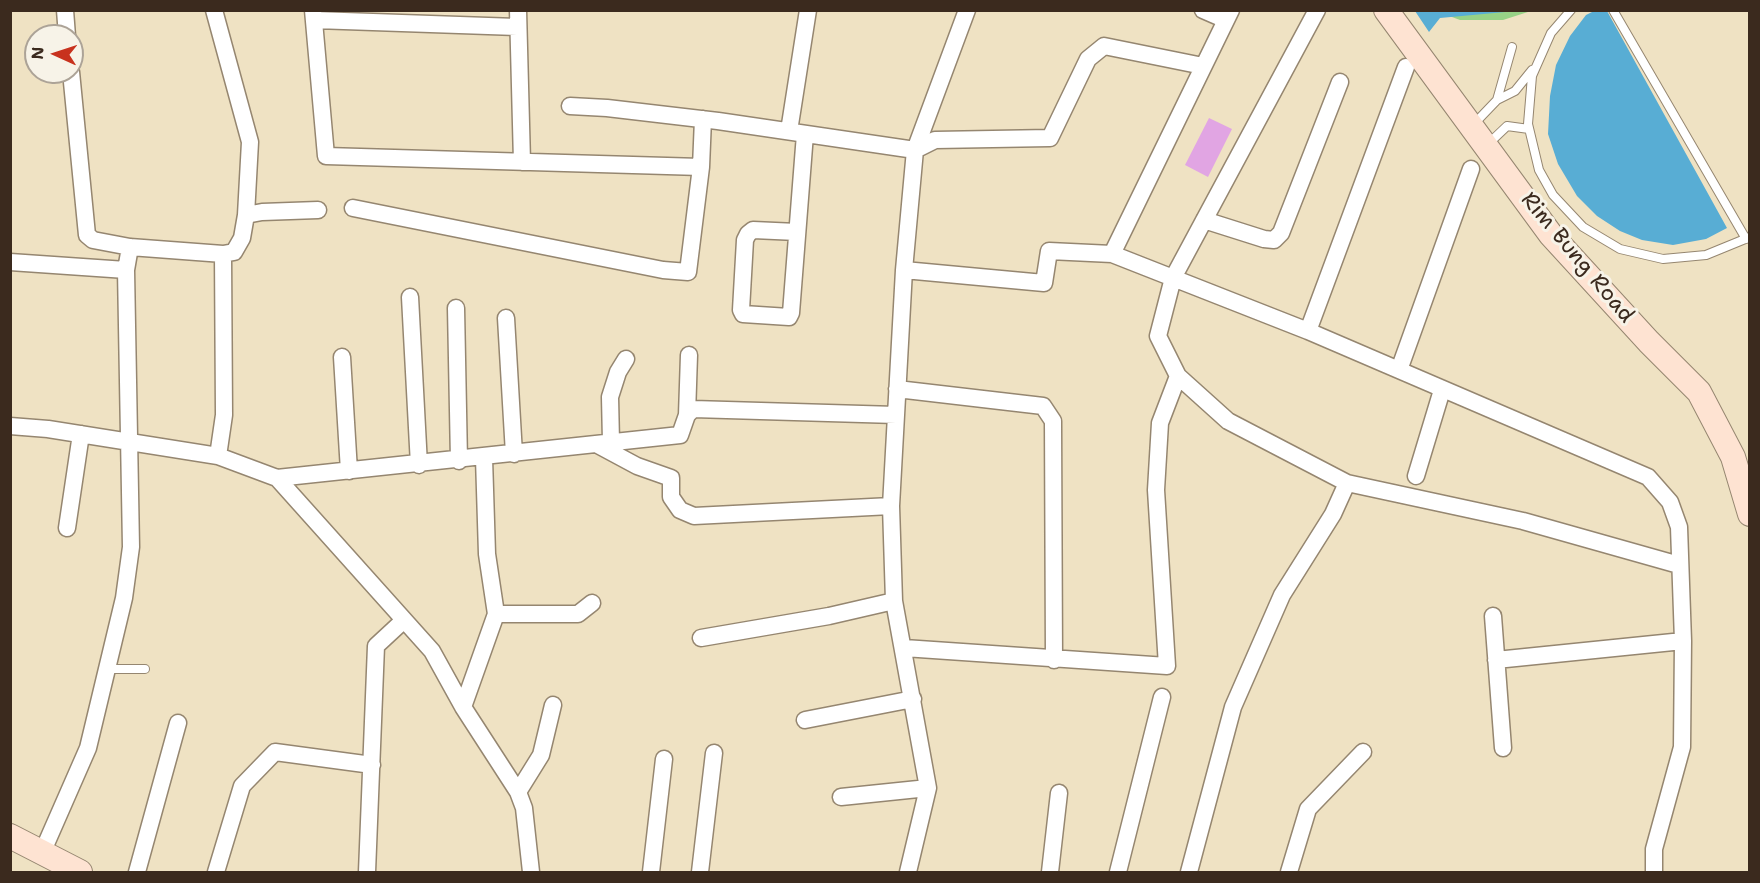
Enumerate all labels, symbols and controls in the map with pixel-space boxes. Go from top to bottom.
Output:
north arrow [24,24,84,84]
text: N [27,46,48,60]
street label: Rim Bung Road [1515,187,1639,329]

